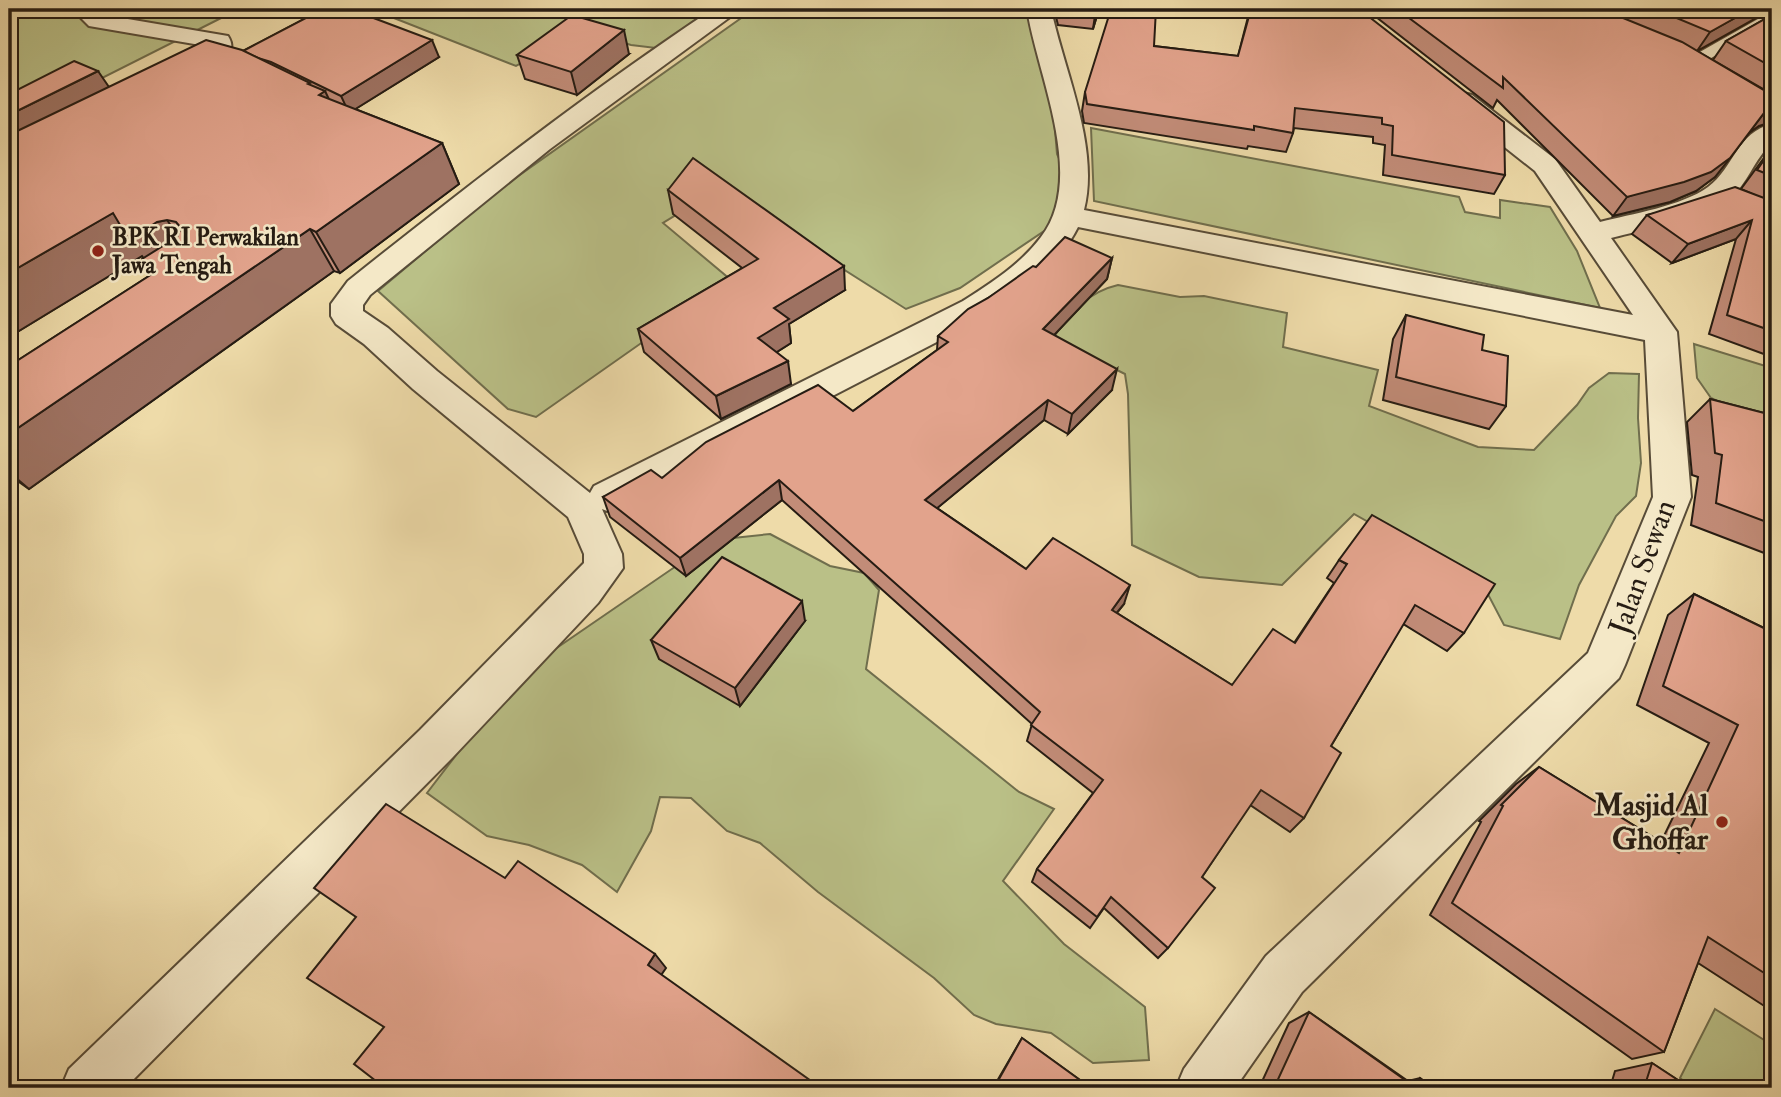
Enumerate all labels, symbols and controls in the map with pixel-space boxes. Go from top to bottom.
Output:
place label: BPK RI Perwakilan Jawa Tengah [111,222,299,281]
marker: BPK RI Perwakilan Jawa Tengah [90,243,106,259]
street label: Jalan Sewan [1601,495,1684,641]
place label: Masjid Al Ghoffar [1593,787,1709,858]
marker: Masjid Al Ghoffar [1714,814,1730,830]

